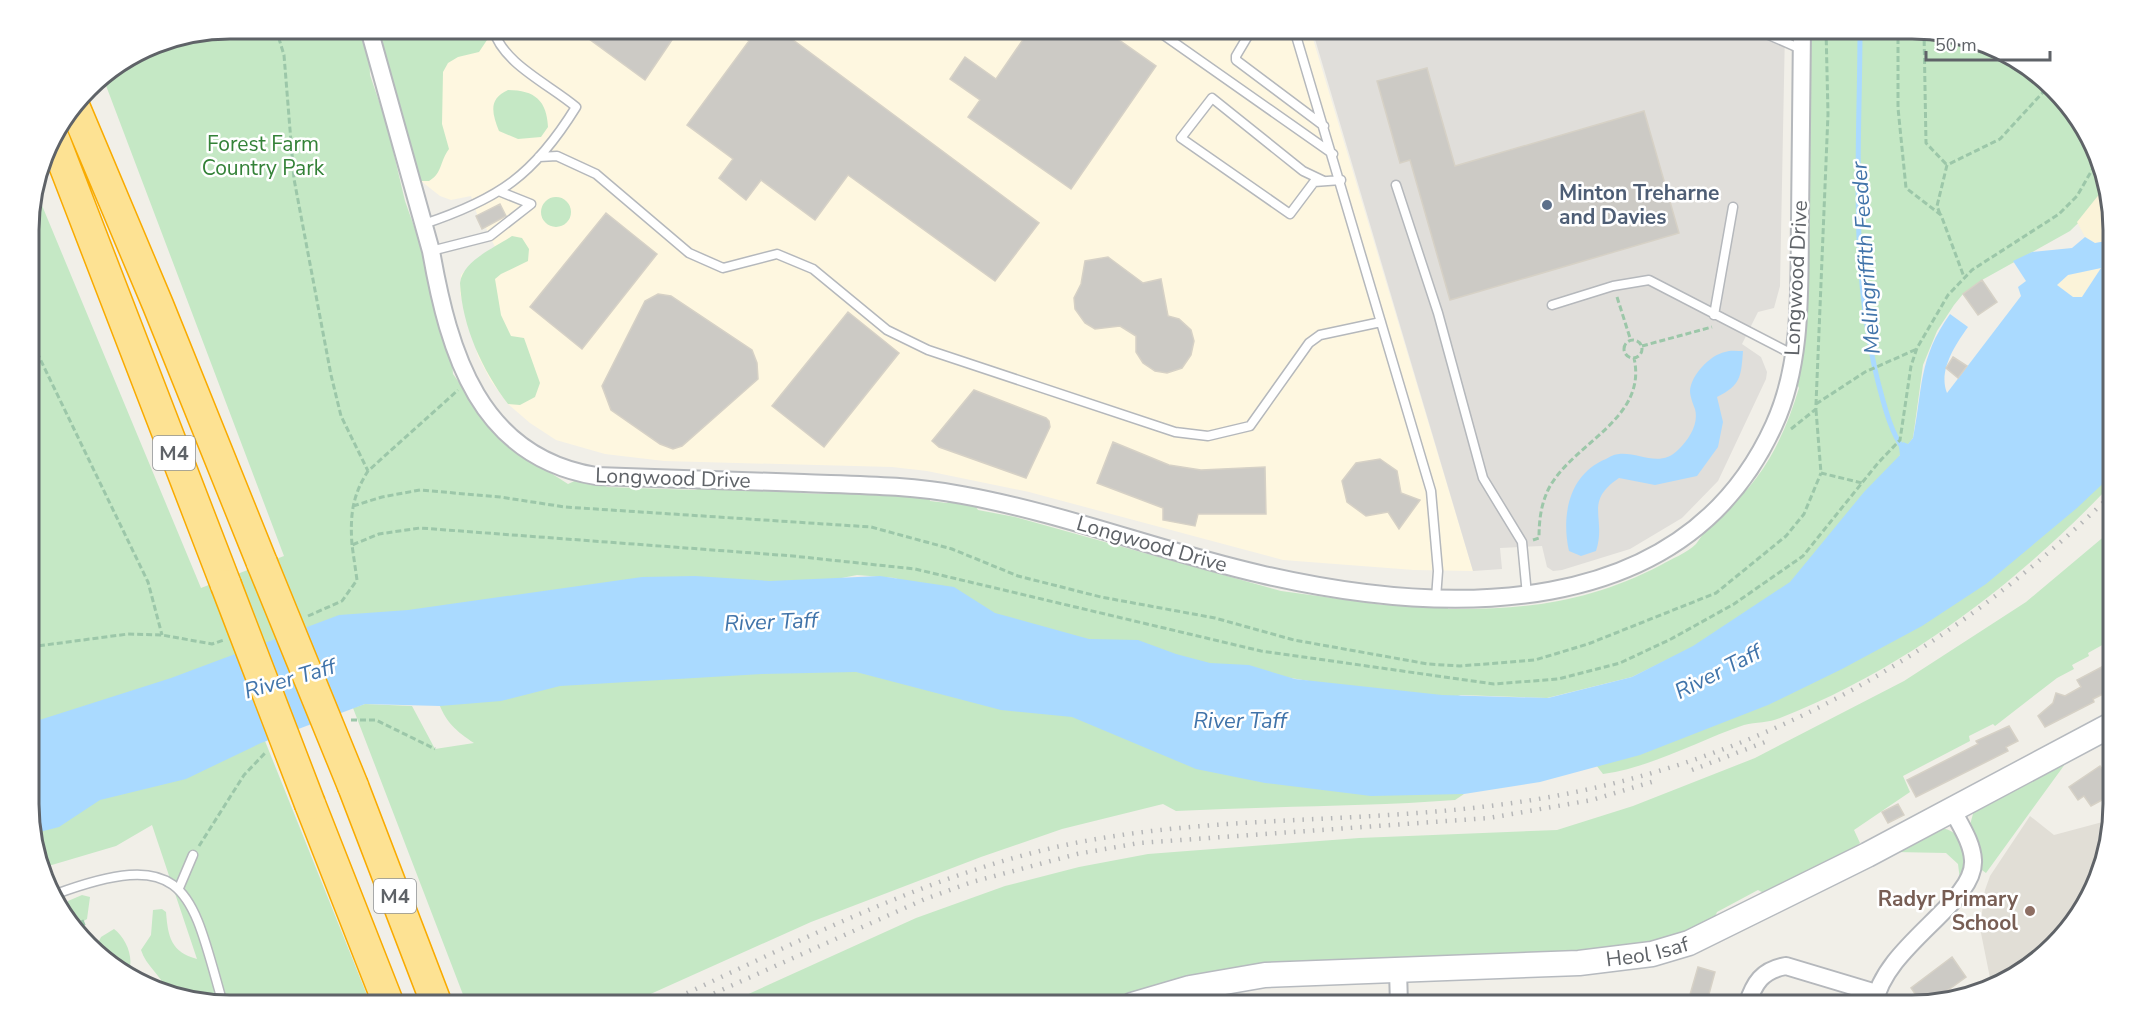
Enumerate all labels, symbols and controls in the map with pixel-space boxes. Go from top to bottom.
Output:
scale bar [1926,24,2050,62]
text: 50 m [1935,33,1977,57]
park label: Forest Farm Country Park [202,130,325,182]
water label: Melingriffith Feeder [1844,160,1888,355]
place label: Minton Treharne and Davies [1559,179,1719,231]
marker: Minton Treharne and Davies [1540,198,1554,212]
street label: Longwood Drive [1778,200,1814,356]
road number: M4 [153,436,195,470]
street label: Longwood Drive [595,461,751,495]
street label: Longwood Drive [1073,509,1231,579]
water label: River Taff [724,605,821,639]
water label: River Taff [1669,636,1769,707]
water label: River Taff [241,651,342,706]
water label: River Taff [1193,706,1290,736]
road number: M4 [374,879,416,913]
place label: Radyr Primary School [1878,885,2019,937]
marker: Radyr Primary School [2023,904,2037,918]
street label: Heol Isaf [1604,930,1693,974]

